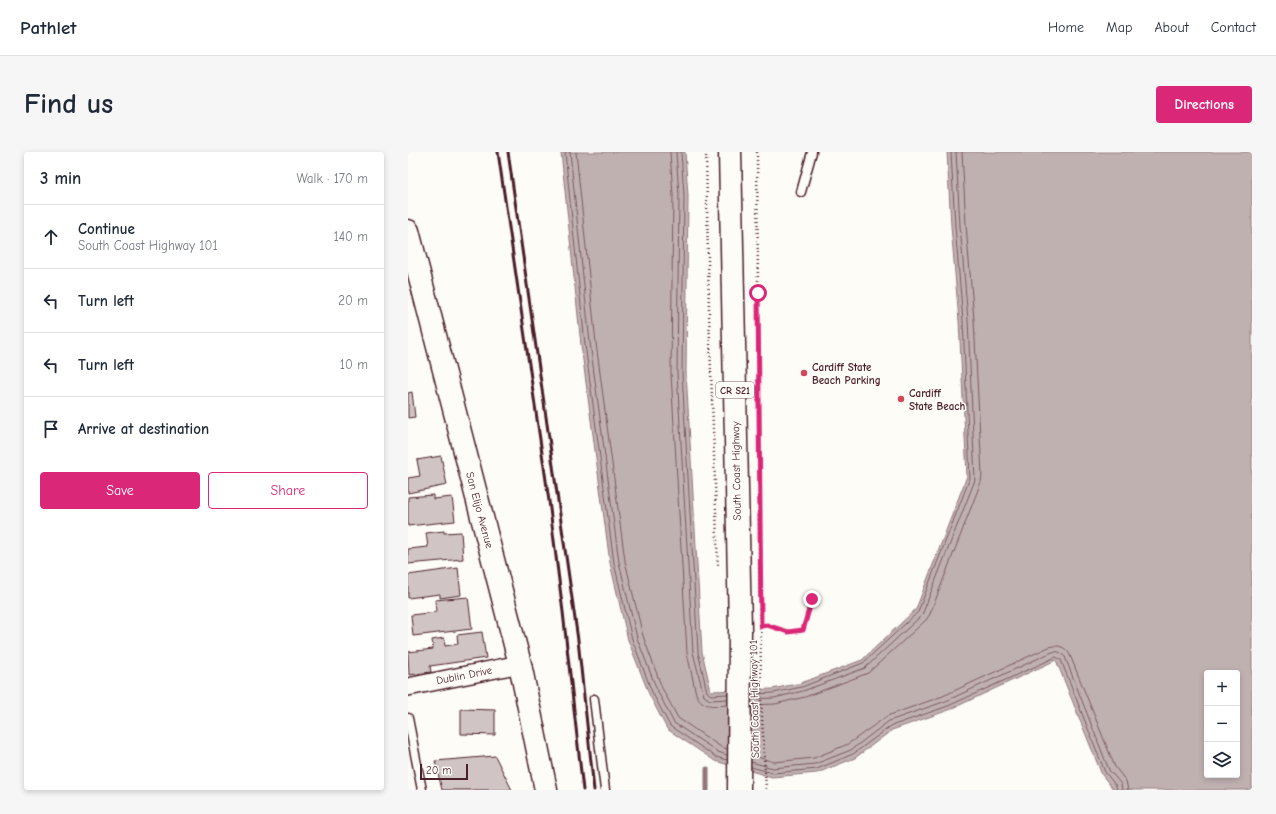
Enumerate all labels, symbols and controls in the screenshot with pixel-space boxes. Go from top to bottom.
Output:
text: Pathlet [20,17,76,39]
text: Home [1048,19,1084,36]
text: Map [1106,19,1132,36]
text: About [1154,19,1189,36]
text: Contact [1211,19,1256,36]
button: Directions [1156,86,1252,123]
text: Find us [24,88,113,120]
text: 3 min [40,169,81,188]
text: Walk · 170 m [296,171,368,186]
text: Continue [78,220,135,238]
icon: ahead [40,226,62,248]
text: 140 m [334,229,368,244]
text: South Coast Highway 101 [78,238,218,253]
route start [749,284,767,302]
icon: left [40,290,62,312]
text: Turn left [78,292,134,310]
text: 20 m [338,293,368,308]
icon: left [40,354,62,376]
text: Turn left [78,356,134,374]
text: 10 m [340,357,368,372]
place label: Cardiff State Beach Parking [812,361,881,387]
marker: Cardiff State Beach Parking [799,368,809,378]
road number: CR S21 [716,382,754,398]
place label: Cardiff State Beach [909,387,965,413]
marker: Cardiff State Beach [896,394,906,404]
icon: arrive [40,418,62,440]
text: Arrive at destination [78,420,209,438]
street label: South Coast Highway [729,421,744,521]
street label: San Elijo Avenue [463,470,496,550]
button: Save [40,472,200,509]
button: Share [208,472,368,509]
route end [803,590,821,608]
street label: South Coast Highway 101 [747,640,762,758]
street label: Dublin Drive [435,664,494,687]
map controls [1204,670,1240,778]
button: + [1204,670,1240,706]
button: − [1204,706,1240,742]
button: layers [1204,742,1240,778]
scale bar [420,762,468,781]
text: 20 m [426,764,451,777]

